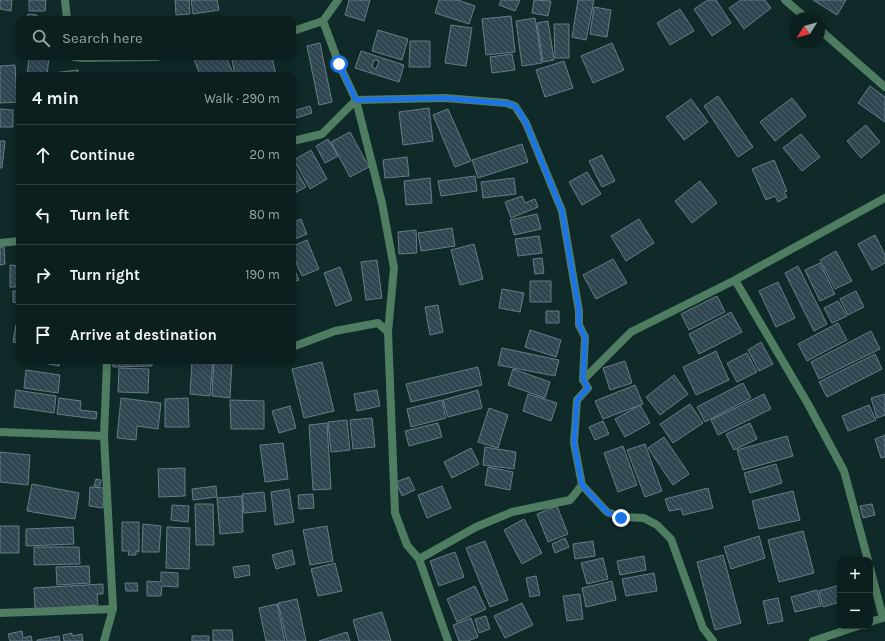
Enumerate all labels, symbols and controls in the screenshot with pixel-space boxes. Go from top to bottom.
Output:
north arrow [789,12,825,48]
search box [16,16,296,60]
icon: search [30,27,52,49]
text: Search here [62,29,143,47]
route start [330,55,348,73]
text: 4 min [32,88,79,108]
text: Walk · 290 m [204,91,280,106]
icon: ahead [32,144,54,166]
text: Continue [70,146,135,164]
text: 20 m [250,147,280,162]
icon: left [32,204,54,226]
text: Turn left [70,206,129,224]
text: 80 m [249,207,280,222]
icon: right [32,264,54,286]
text: Turn right [70,266,140,284]
text: 190 m [245,267,280,282]
icon: arrive [32,324,54,346]
text: Arrive at destination [70,326,217,344]
route end [612,509,630,527]
map controls [837,557,873,629]
button: + [837,557,873,593]
button: − [837,593,873,629]

